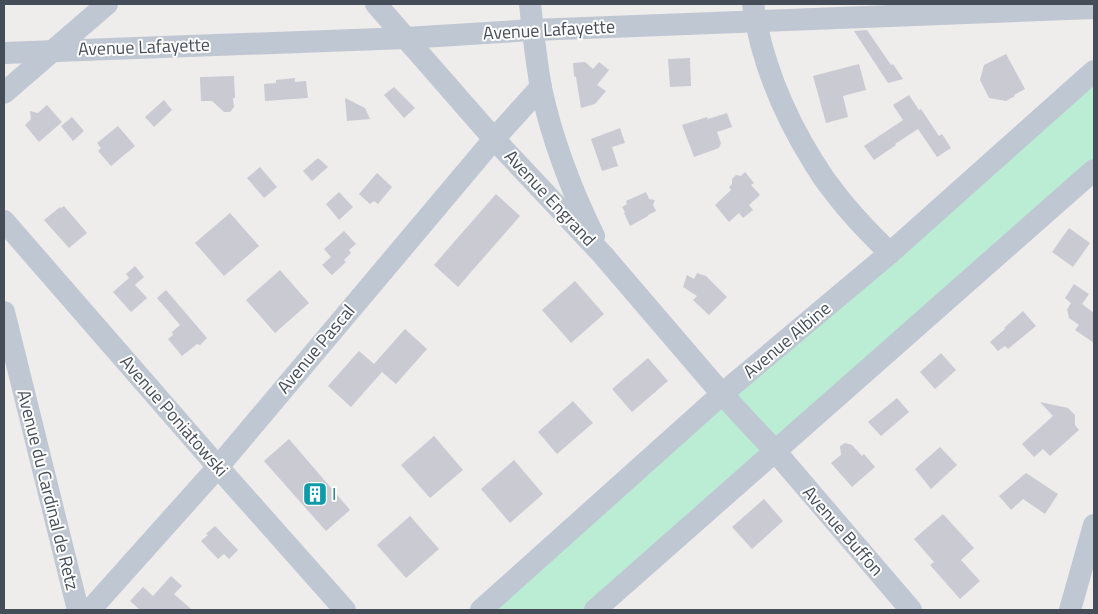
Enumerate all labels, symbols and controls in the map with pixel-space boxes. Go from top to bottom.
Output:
street label: Avenue Lafayette [482,13,616,46]
street label: Avenue Lafayette [78,31,210,62]
street label: Avenue Engrand [498,143,602,252]
street label: Avenue Albine [737,295,836,384]
street label: Avenue Pascal [270,298,361,399]
street label: Avenue Poniatowski [114,349,235,482]
street label: Avenue du Cardinal de Retz [11,387,86,593]
place label: I [332,480,336,507]
street label: Avenue Buffon [797,480,890,582]
building icon: I [302,481,328,507]

